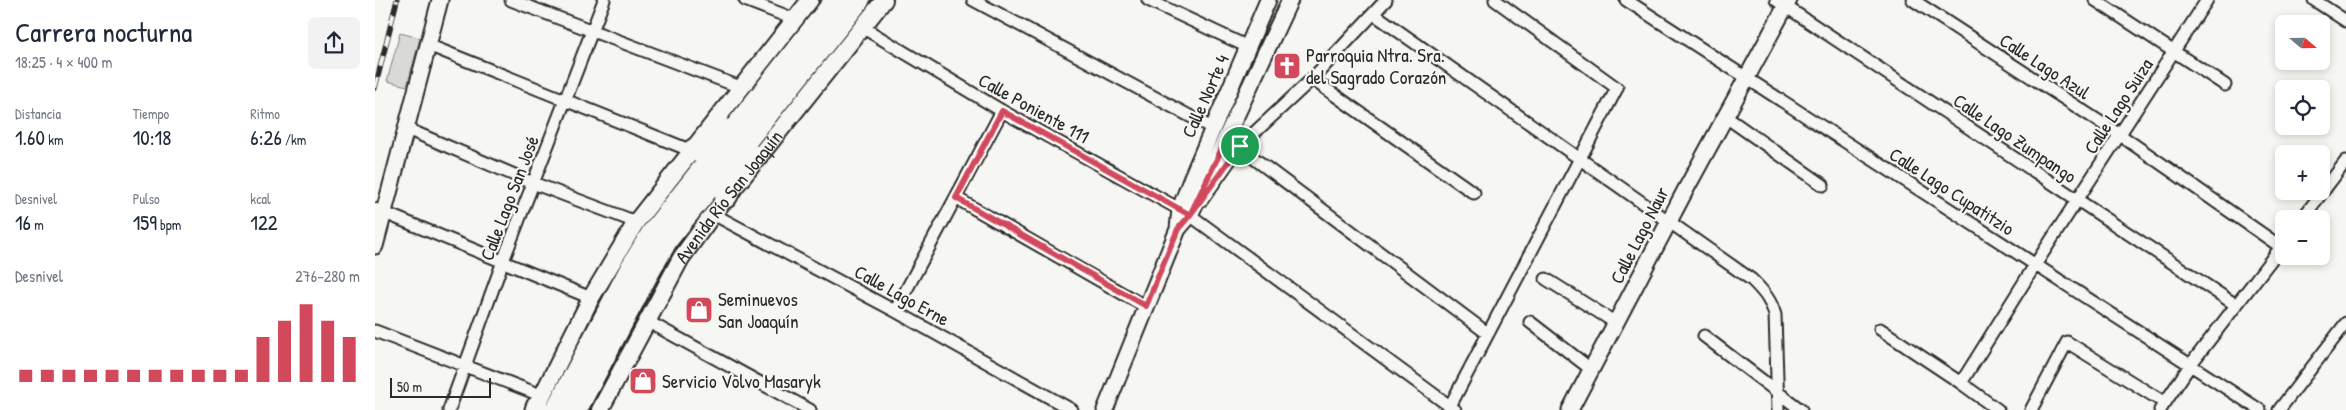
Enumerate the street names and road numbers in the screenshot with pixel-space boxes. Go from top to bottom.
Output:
street label: Calle Lago Azul [1995,27,2096,105]
street label: Calle Norte 4 [1175,50,1235,142]
street label: Calle Lago Suiza [2077,53,2159,159]
street label: Calle Poniente 111 [974,67,1094,149]
street label: Calle Lago Zumpango [1948,87,2082,189]
street label: Avenida Río San Joaquín [669,124,788,268]
street label: Calle Lago San José [473,131,545,264]
street label: Calle Lago Cupatitzio [1885,141,2020,241]
street label: Calle Lago Naur [1603,182,1675,288]
street label: Calle Lago Erne [850,258,955,332]

